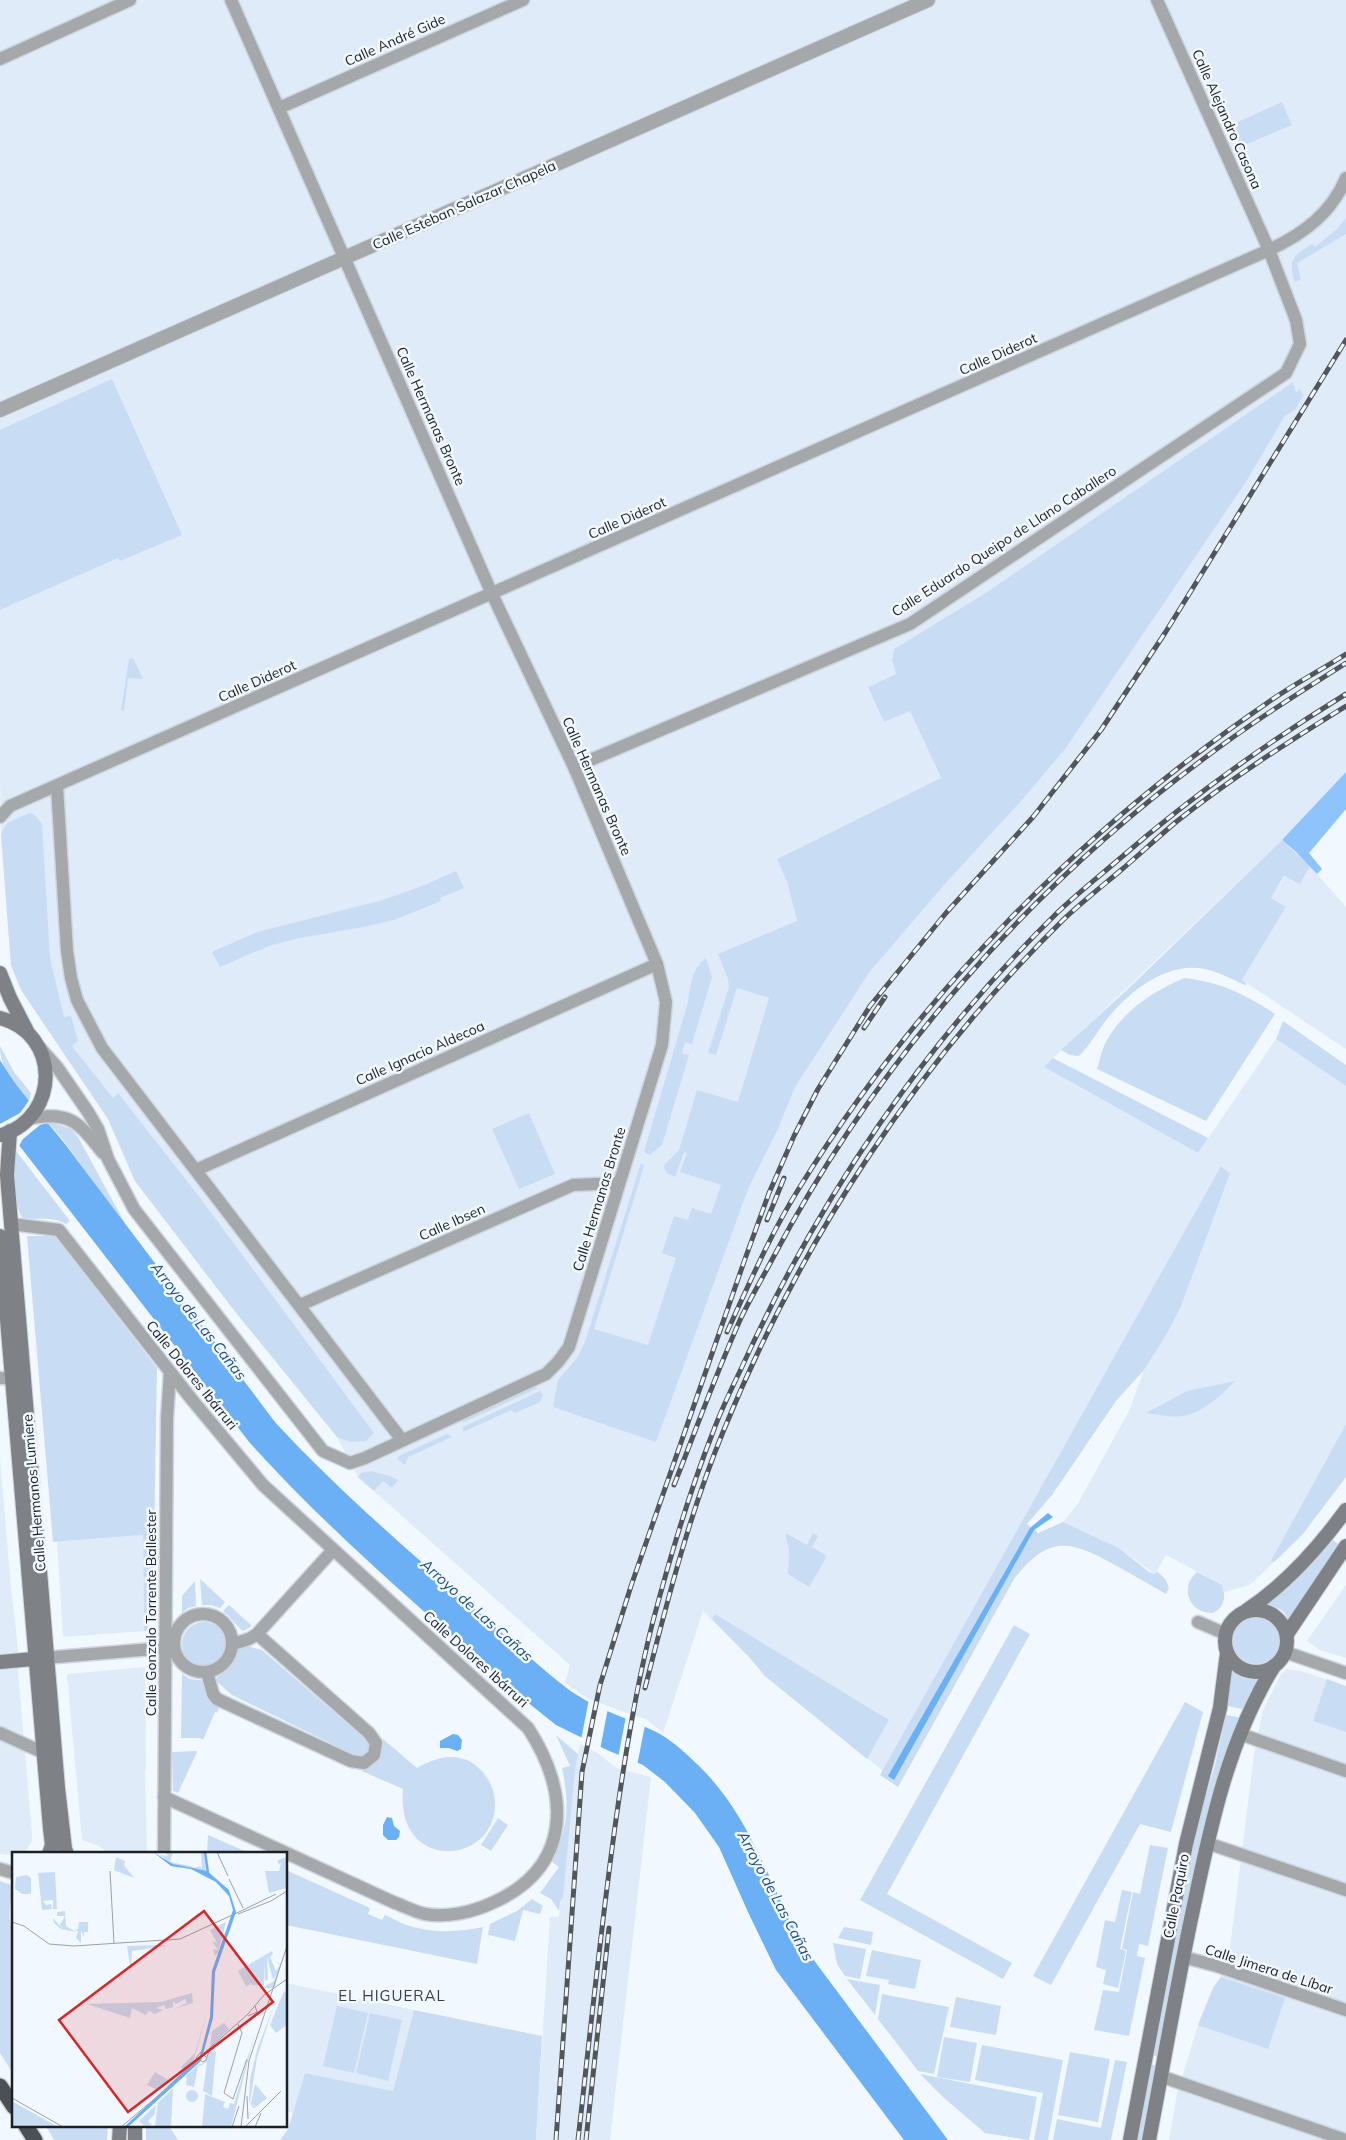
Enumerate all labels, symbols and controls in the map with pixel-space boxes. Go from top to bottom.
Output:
street label: Calle André Gide [342,10,448,70]
street label: Calle Alejandro Casona [1188,46,1266,192]
street label: Calle Esteban Salazar Chapela [369,156,559,254]
street label: Calle Diderot [956,329,1040,379]
street label: Calle Hermanas Bronte [392,344,470,488]
street label: Calle Eduardo Queipo de Llano Caballero [888,461,1120,621]
street label: Calle Diderot [585,493,669,543]
street label: Calle Diderot [215,656,299,706]
street label: Calle Hermanas Bronte [558,714,636,858]
street label: Calle Ignacio Aldecoa [353,1016,487,1090]
street label: Calle Hermanas Bronte [568,1125,630,1273]
street label: Calle Ibsen [416,1199,488,1245]
water label: Arroyo de Las Cañas [146,1257,251,1384]
street label: Calle Dolores Ibárruri [142,1317,242,1433]
street label: Calle Hermanos Lumiere [18,1414,50,1572]
street label: Calle Gonzalo Torrente Ballester [142,1509,160,1716]
water label: Arroyo de Las Cañas [416,1554,537,1665]
street label: Calle Dolores Ibárruri [420,1607,532,1711]
water label: Arroyo de Las Cañas [733,1827,818,1964]
inset map [12,1852,288,2128]
street label: Calle Paquiro [1159,1852,1193,1940]
street label: Calle Jimera de Líbar [1203,1940,1336,1998]
district label: EL HIGUERAL [338,1986,446,2005]

